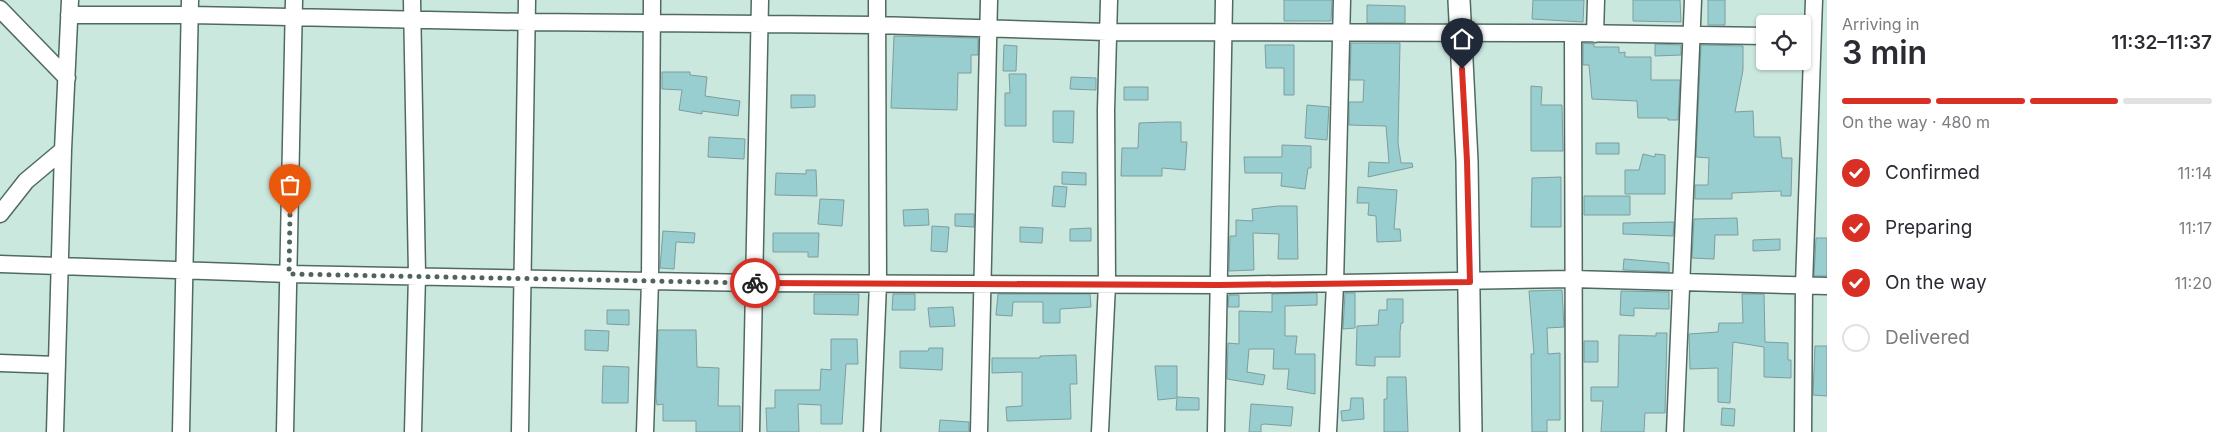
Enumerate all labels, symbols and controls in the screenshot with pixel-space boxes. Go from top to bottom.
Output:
text: Arriving in [1842,14,1919,34]
map controls [1756,15,1811,70]
button: locate [1756,15,1811,70]
pin [1441,18,1483,69]
icon: home [1448,25,1476,53]
text: 11:32–11:37 [2111,31,2212,54]
text: 3 min [1842,33,1927,72]
text: On the way · 480 m [1842,112,1990,132]
icon: check [1842,159,1870,187]
text: Confirmed [1885,161,1980,184]
text: 11:14 [2178,163,2212,183]
pin [269,164,311,215]
icon: bag [276,171,304,199]
icon: check [1842,214,1870,242]
text: Preparing [1885,216,1972,239]
text: 11:17 [2179,218,2212,238]
courier [730,258,780,308]
icon: bike [741,269,769,297]
icon: check [1842,269,1870,297]
text: On the way [1885,271,1987,294]
text: 11:20 [2175,273,2212,293]
text: Delivered [1885,326,1970,349]

